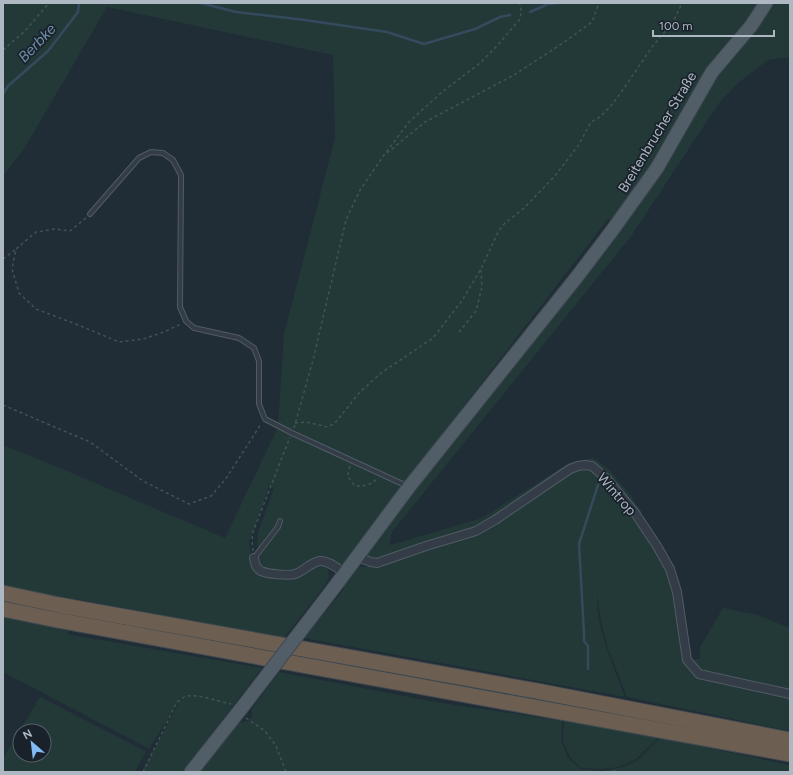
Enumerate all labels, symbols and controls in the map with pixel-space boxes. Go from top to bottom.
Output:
scale bar [653,12,774,38]
text: 100 m [659,19,693,33]
water label: Berbke [14,20,60,66]
street label: Breitenbrucher Straße [615,68,700,196]
street label: Wintrop [594,470,640,519]
north arrow [12,723,52,763]
text: N [21,727,34,742]

